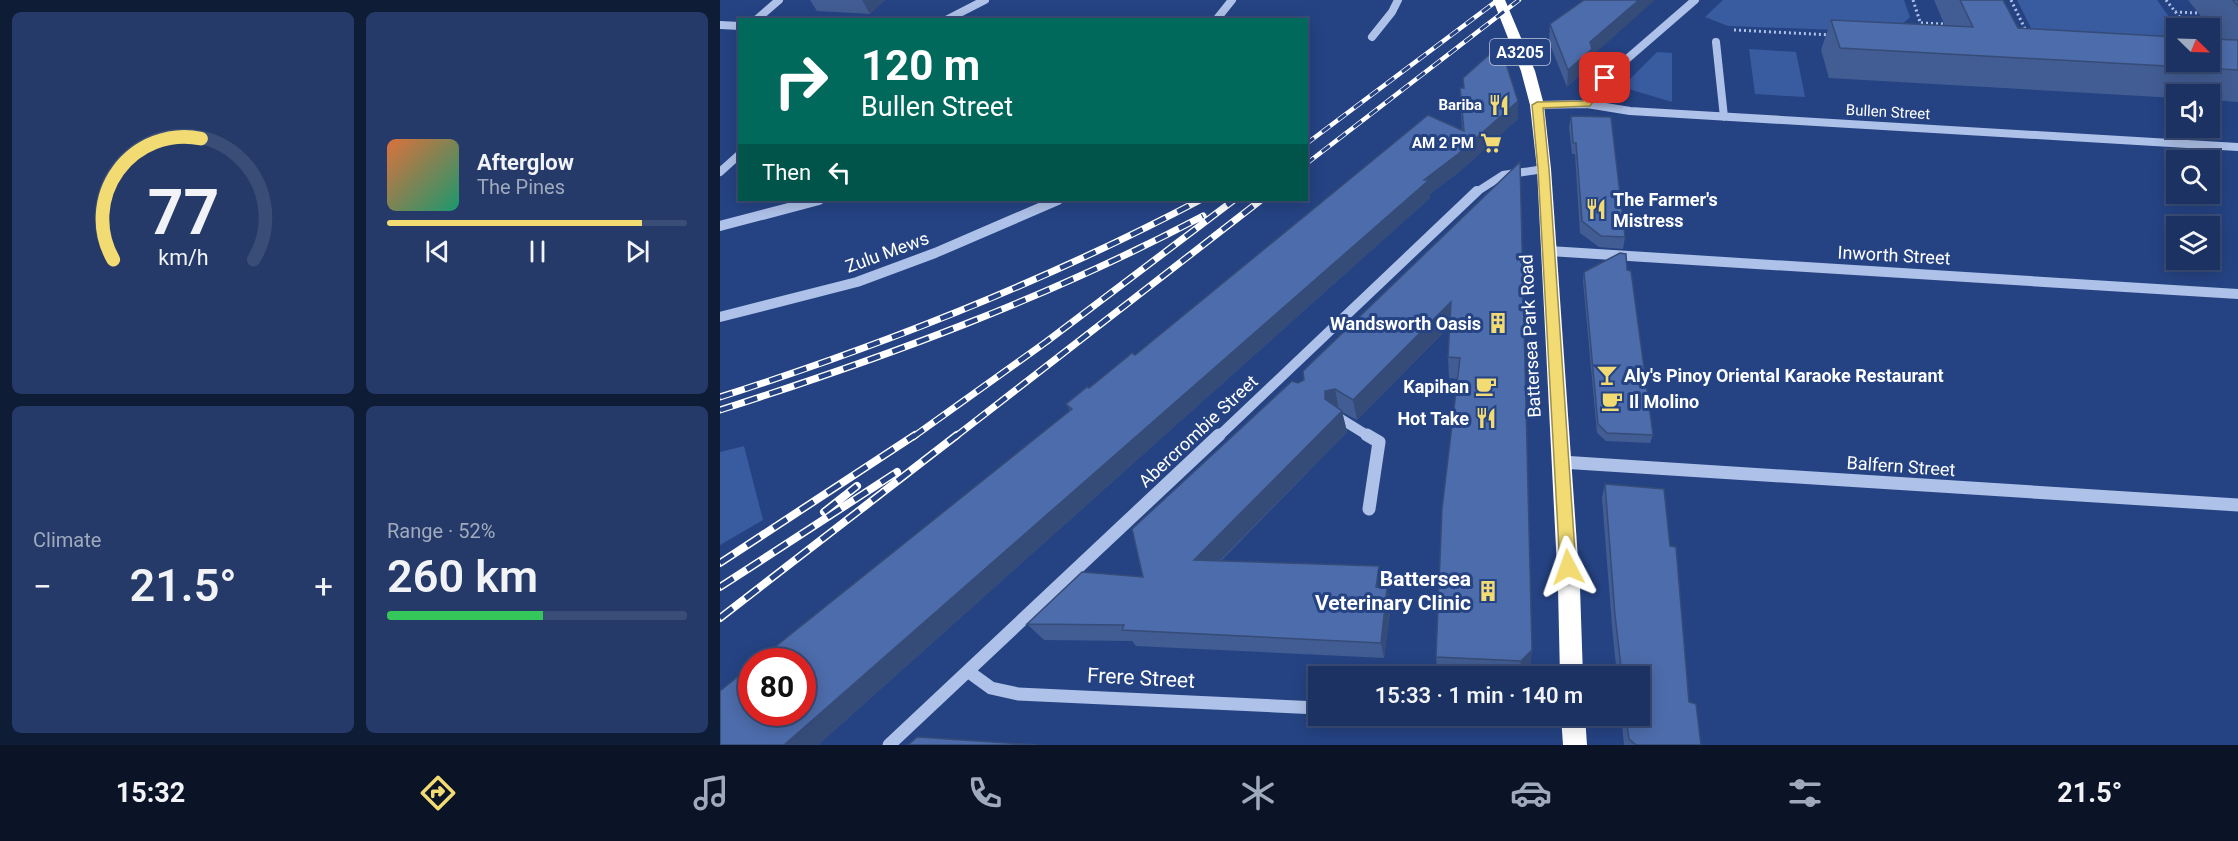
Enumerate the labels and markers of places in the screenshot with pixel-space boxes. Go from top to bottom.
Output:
pin [1579,52,1630,103]
restaurant icon: Bariba [1487,93,1511,117]
place label: Bariba [1438,96,1482,114]
supermarket icon: AM 2 PM [1479,131,1503,155]
place label: AM 2 PM [1412,134,1474,152]
place label: The Farmer's Mistress [1613,189,1718,231]
restaurant icon: The Farmer's Mistress [1584,197,1608,221]
building icon: Wandsworth Oasis [1486,311,1510,335]
place label: Wandsworth Oasis [1330,313,1481,334]
bar icon: Aly's Pinoy Oriental Karaoke Restaurant [1595,363,1619,387]
place label: Aly's Pinoy Oriental Karaoke Restaurant [1624,365,1944,386]
cafe icon: Kapihan [1474,374,1498,398]
place label: Kapihan [1403,376,1469,397]
cafe icon: Il Molino [1600,389,1624,413]
place label: Il Molino [1629,391,1699,412]
restaurant icon: Hot Take [1474,406,1498,430]
place label: Hot Take [1397,408,1469,429]
place label: Battersea Veterinary Clinic [1315,567,1471,615]
building icon: Battersea Veterinary Clinic [1476,579,1500,603]

